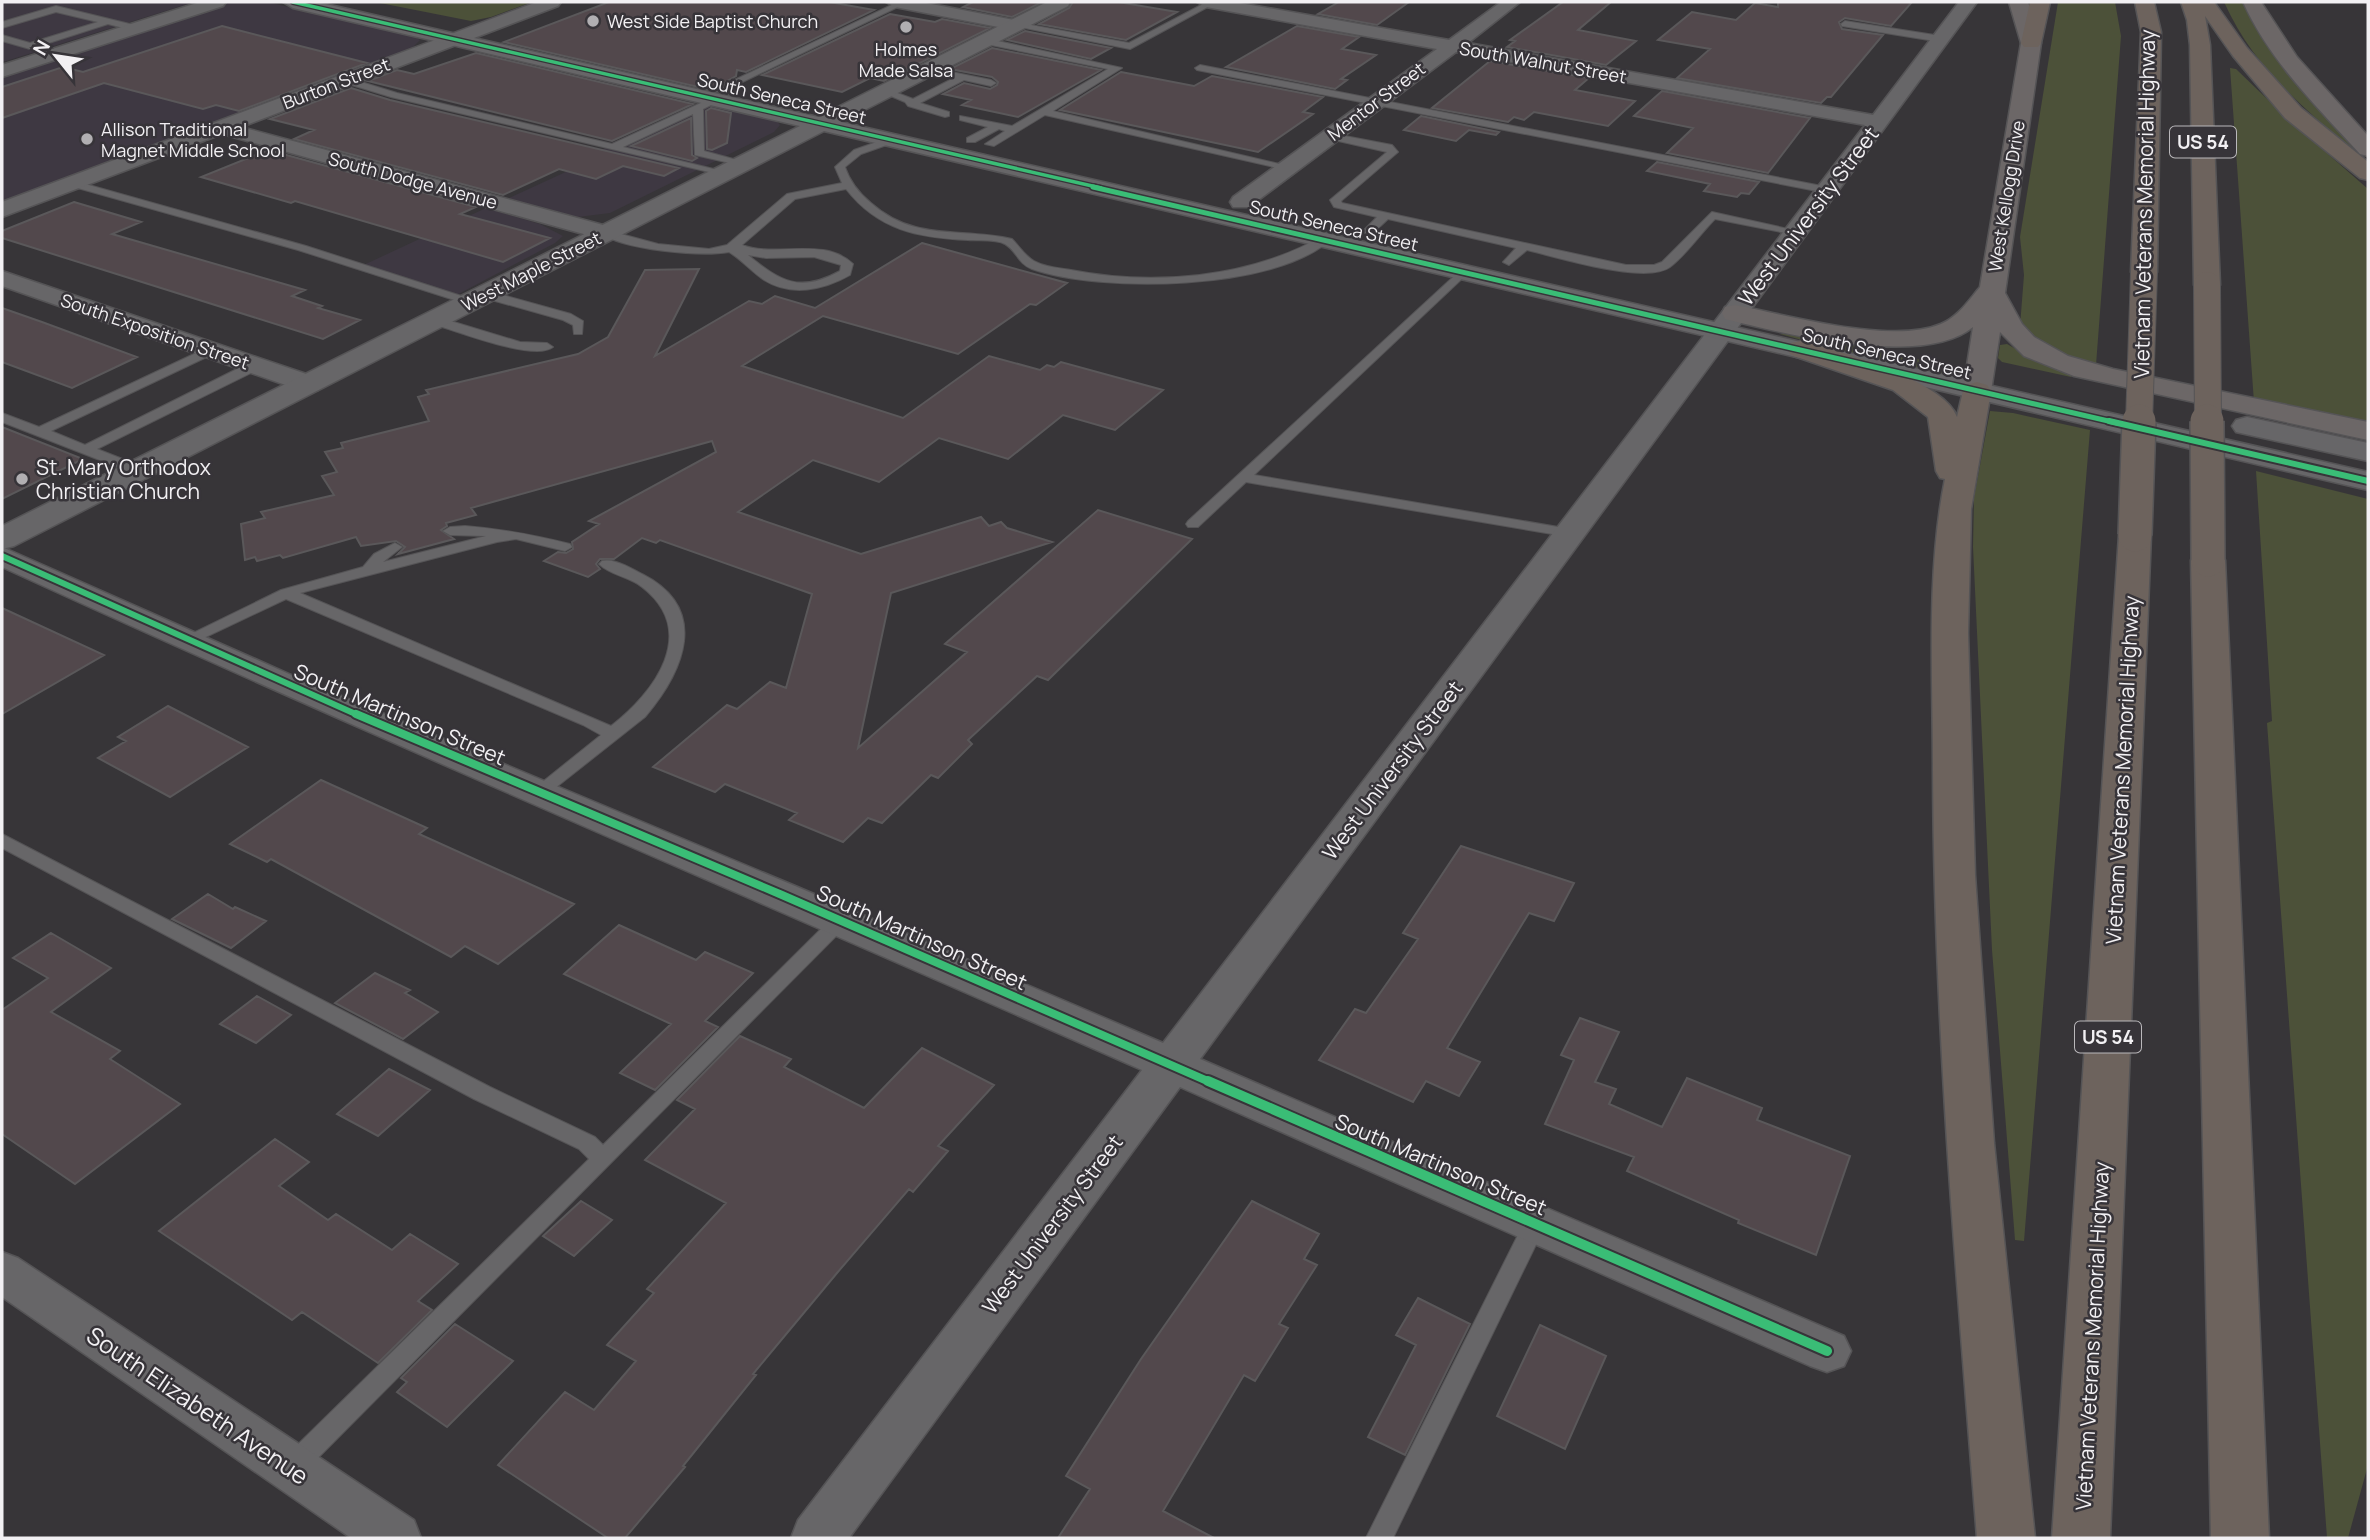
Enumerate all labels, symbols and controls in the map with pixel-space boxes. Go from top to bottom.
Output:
place label: West Side Baptist Church [607,9,818,33]
marker: West Side Baptist Church [585,13,601,29]
marker: Holmes Made Salsa [898,19,914,35]
north arrow [21,21,91,91]
street label: Vietnam Veterans Memorial Highway [2127,29,2161,379]
text: N [27,35,56,60]
street label: South Walnut Street [1458,35,1628,89]
place label: Holmes Made Salsa [859,37,953,82]
street label: Burton Street [279,52,393,114]
street label: Mentor Street [1322,56,1430,146]
street label: South Seneca Street [695,67,869,129]
place label: Allison Traditional Magnet Middle School [101,117,285,162]
street label: West Kellogg Drive [1982,119,2030,273]
street label: West University Street [1731,121,1885,311]
road number: US 54 [2170,126,2236,158]
marker: Allison Traditional Magnet Middle School [79,131,95,147]
street label: South Dodge Avenue [326,146,500,214]
street label: South Seneca Street [1247,194,1421,256]
street label: West Maple Street [457,225,605,317]
street label: South Exposition Street [58,287,252,375]
street label: South Seneca Street [1800,322,1974,384]
place label: St. Mary Orthodox Christian Church [36,453,211,505]
marker: St. Mary Orthodox Christian Church [14,471,30,487]
street label: Vietnam Veterans Memorial Highway [2099,595,2145,945]
street label: South Martinson Street [290,657,510,771]
street label: West University Street [1315,675,1469,865]
street label: South Martinson Street [812,878,1032,996]
road number: US 54 [2075,1021,2141,1052]
street label: South Martinson Street [1331,1107,1551,1221]
street label: West University Street [975,1129,1129,1319]
street label: Vietnam Veterans Memorial Highway [2069,1161,2115,1511]
street label: South Elizabeth Avenue [80,1318,316,1492]

